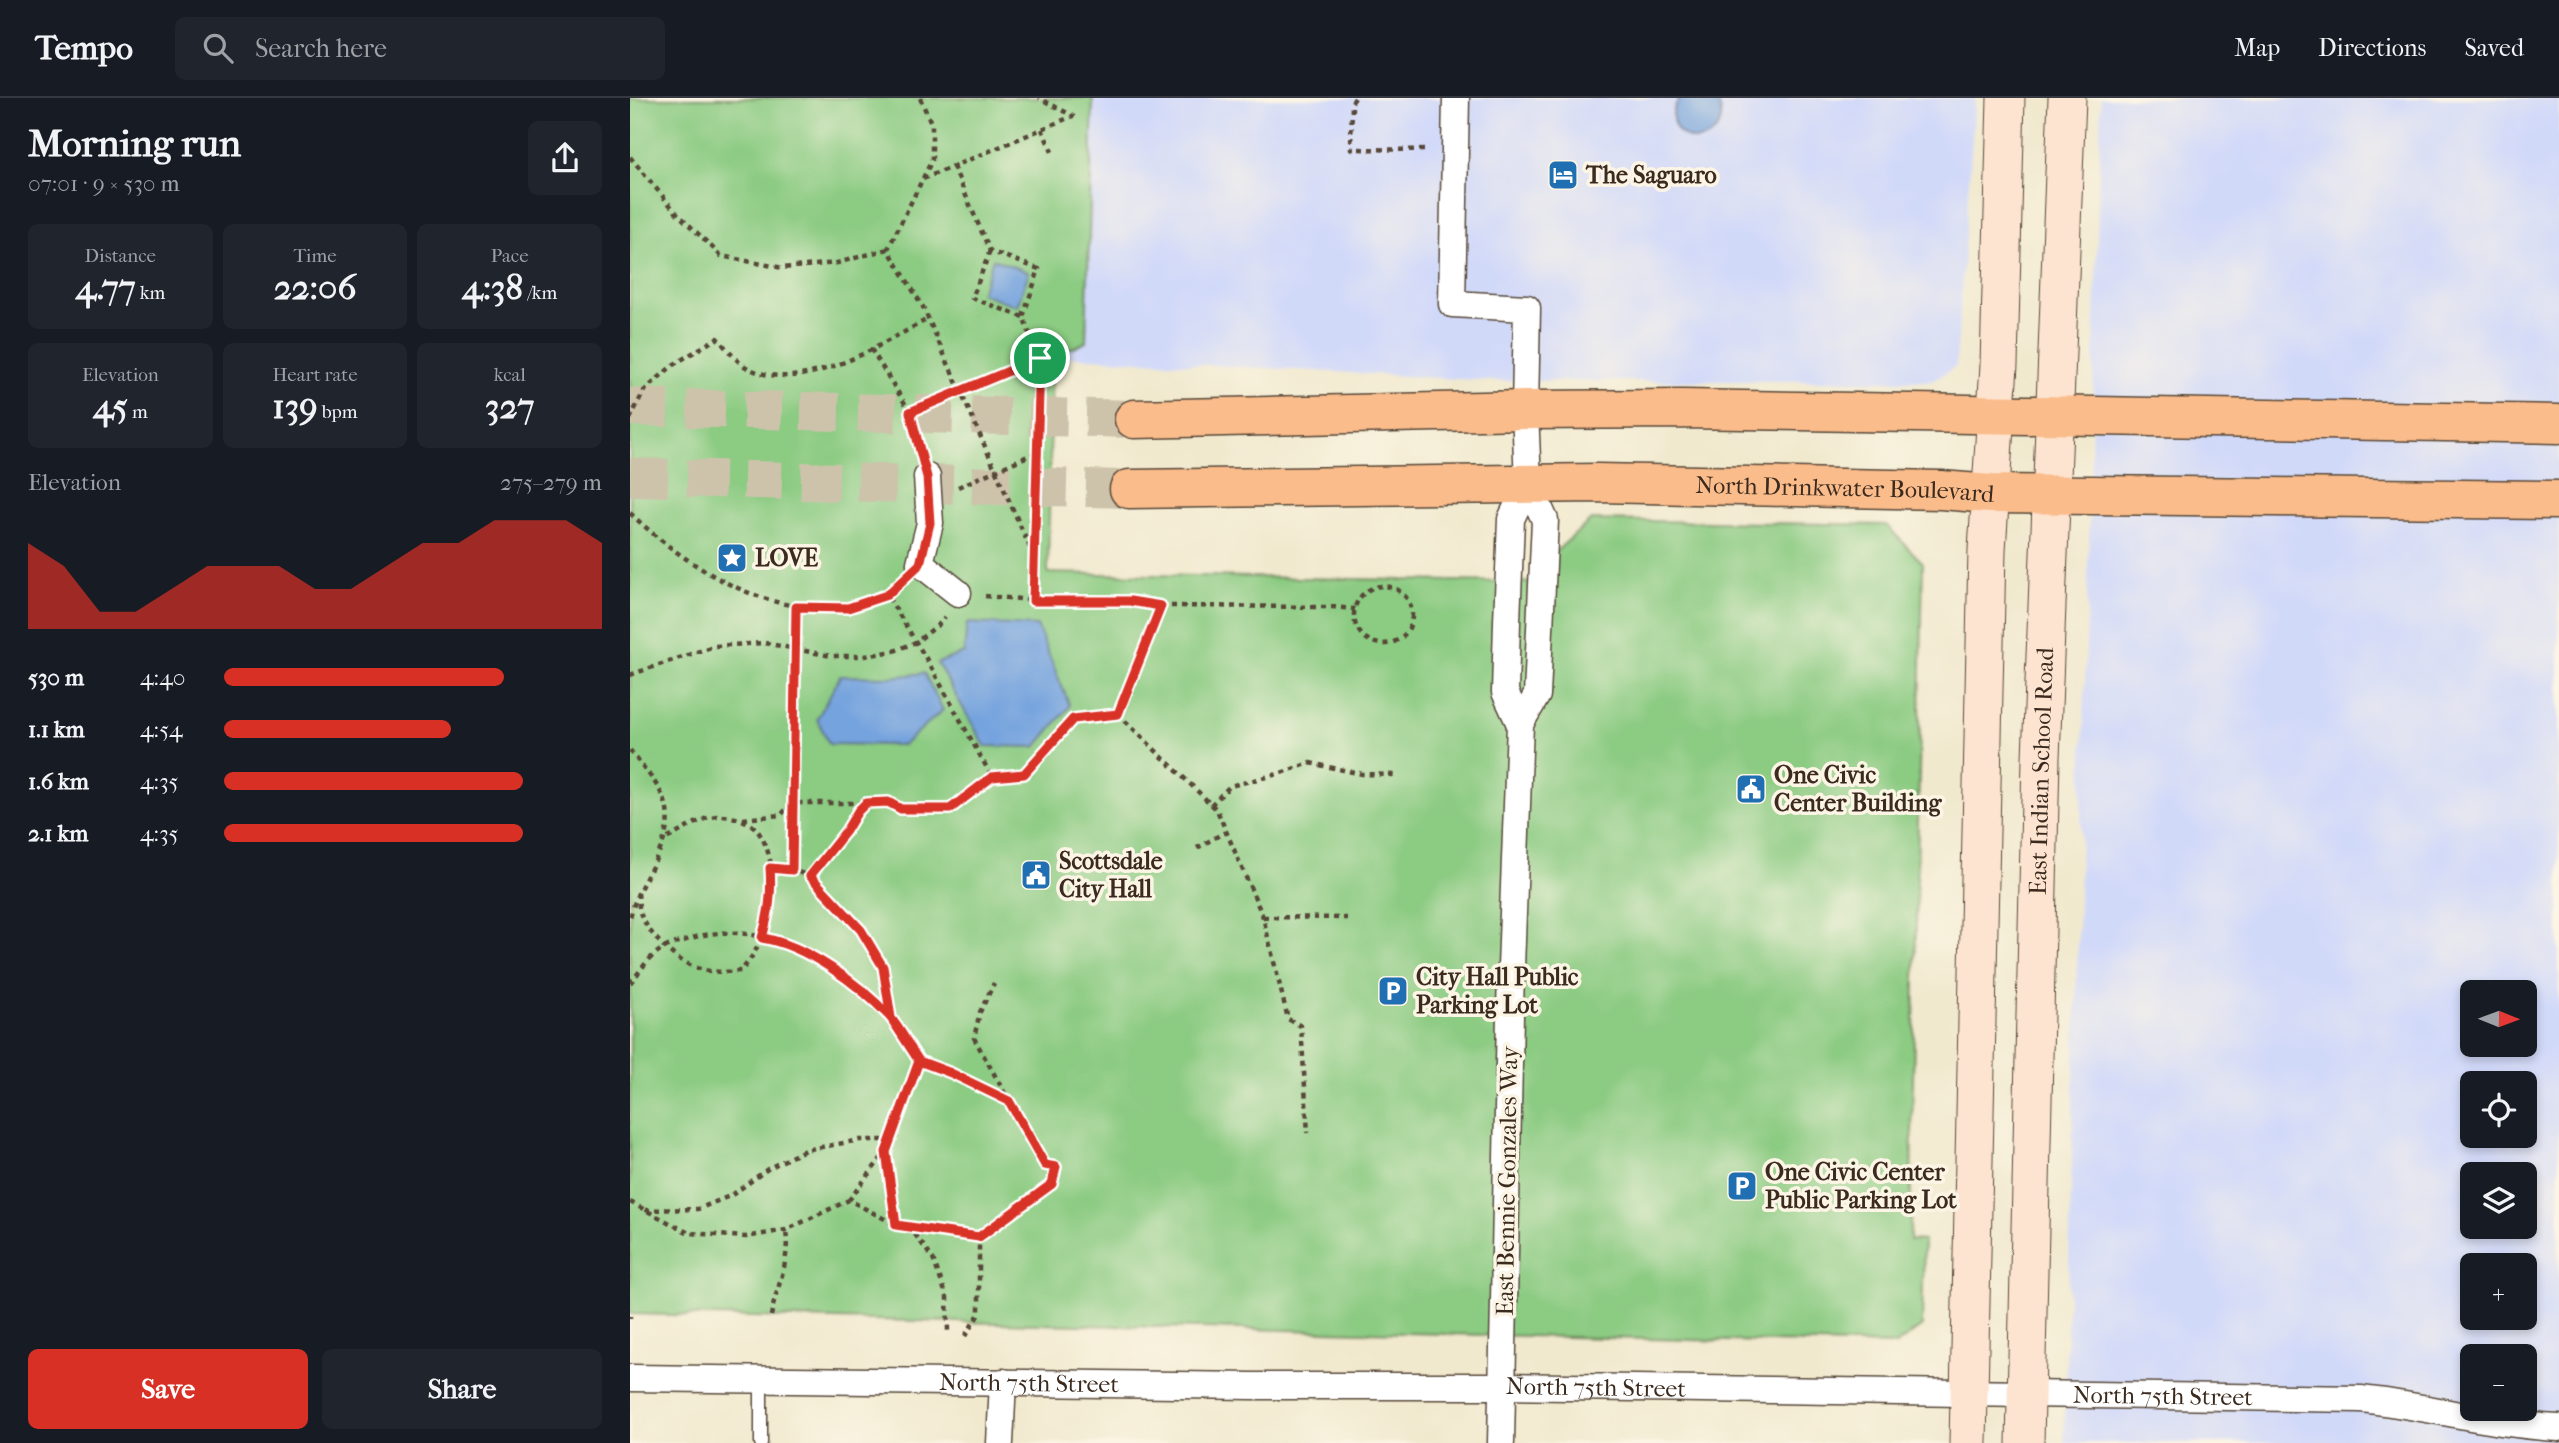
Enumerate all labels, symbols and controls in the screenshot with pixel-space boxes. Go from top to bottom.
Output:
search box [175,17,665,80]
text: Tempo [35,29,133,68]
icon: search [199,29,237,67]
text: Search here [255,33,387,64]
text: Map [2234,34,2280,62]
text: Directions [2318,34,2426,62]
text: Saved [2464,34,2524,62]
text: Morning run [28,121,241,166]
button: share [528,121,602,195]
hotel icon: The Saguaro [1546,158,1580,192]
place label: The Saguaro [1585,161,1717,189]
text: 07:01 · 9 × 530 m [28,170,180,197]
text: Distance [85,245,156,267]
text: Time [293,245,337,267]
text: Pace [491,245,529,267]
text: 4.77 [75,267,136,308]
text: 22:06 [274,267,356,308]
text: 4:38 [462,267,523,308]
text: km [136,282,165,304]
text: /km [523,282,557,304]
pin [1010,328,1070,388]
icon: arrive [1021,339,1059,377]
text: Elevation [82,364,159,386]
text: Heart rate [272,364,358,386]
text: kcal [494,364,526,386]
text: 45 [93,386,128,427]
text: 139 [272,386,318,427]
text: 327 [485,386,534,427]
text: m [128,401,148,423]
text: bpm [318,401,358,423]
text: Elevation [28,469,121,496]
text: 275–279 m [500,469,602,496]
street label: North Drinkwater Boulevard [1695,471,1996,508]
place icon: LOVE [715,541,749,575]
place label: LOVE [755,544,819,572]
street label: East Indian School Road [2024,646,2059,895]
text: 530 m [28,664,84,691]
text: 4:40 [140,664,185,691]
text: 1.1 km [28,716,85,743]
text: 4:54 [140,716,183,743]
place label: One Civic Center Building [1774,761,1942,817]
text: 1.6 km [28,768,89,795]
text: 4:35 [140,768,179,795]
public building icon: One Civic Center Building [1734,772,1768,806]
text: 2.1 km [28,820,88,847]
text: 4:35 [140,820,179,847]
place label: Scottsdale City Hall [1059,847,1163,903]
public building icon: Scottsdale City Hall [1019,858,1053,892]
place label: City Hall Public Parking Lot [1416,963,1579,1019]
parking icon: City Hall Public Parking Lot [1376,974,1410,1008]
north arrow [2460,980,2538,1057]
map controls [2460,980,2537,1421]
street label: East Bennie Gonzales Way [1491,1045,1523,1316]
button: locate [2460,1071,2537,1148]
place label: One Civic Center Public Parking Lot [1765,1158,1957,1214]
button: layers [2460,1162,2537,1239]
parking icon: One Civic Center Public Parking Lot [1725,1169,1759,1203]
button: + [2460,1253,2537,1330]
button: − [2460,1344,2537,1421]
button: Save [28,1349,308,1429]
button: Share [322,1349,602,1429]
street label: North 75th Street [939,1368,1120,1398]
street label: North 75th Street [1506,1372,1687,1403]
street label: North 75th Street [2073,1381,2253,1411]

